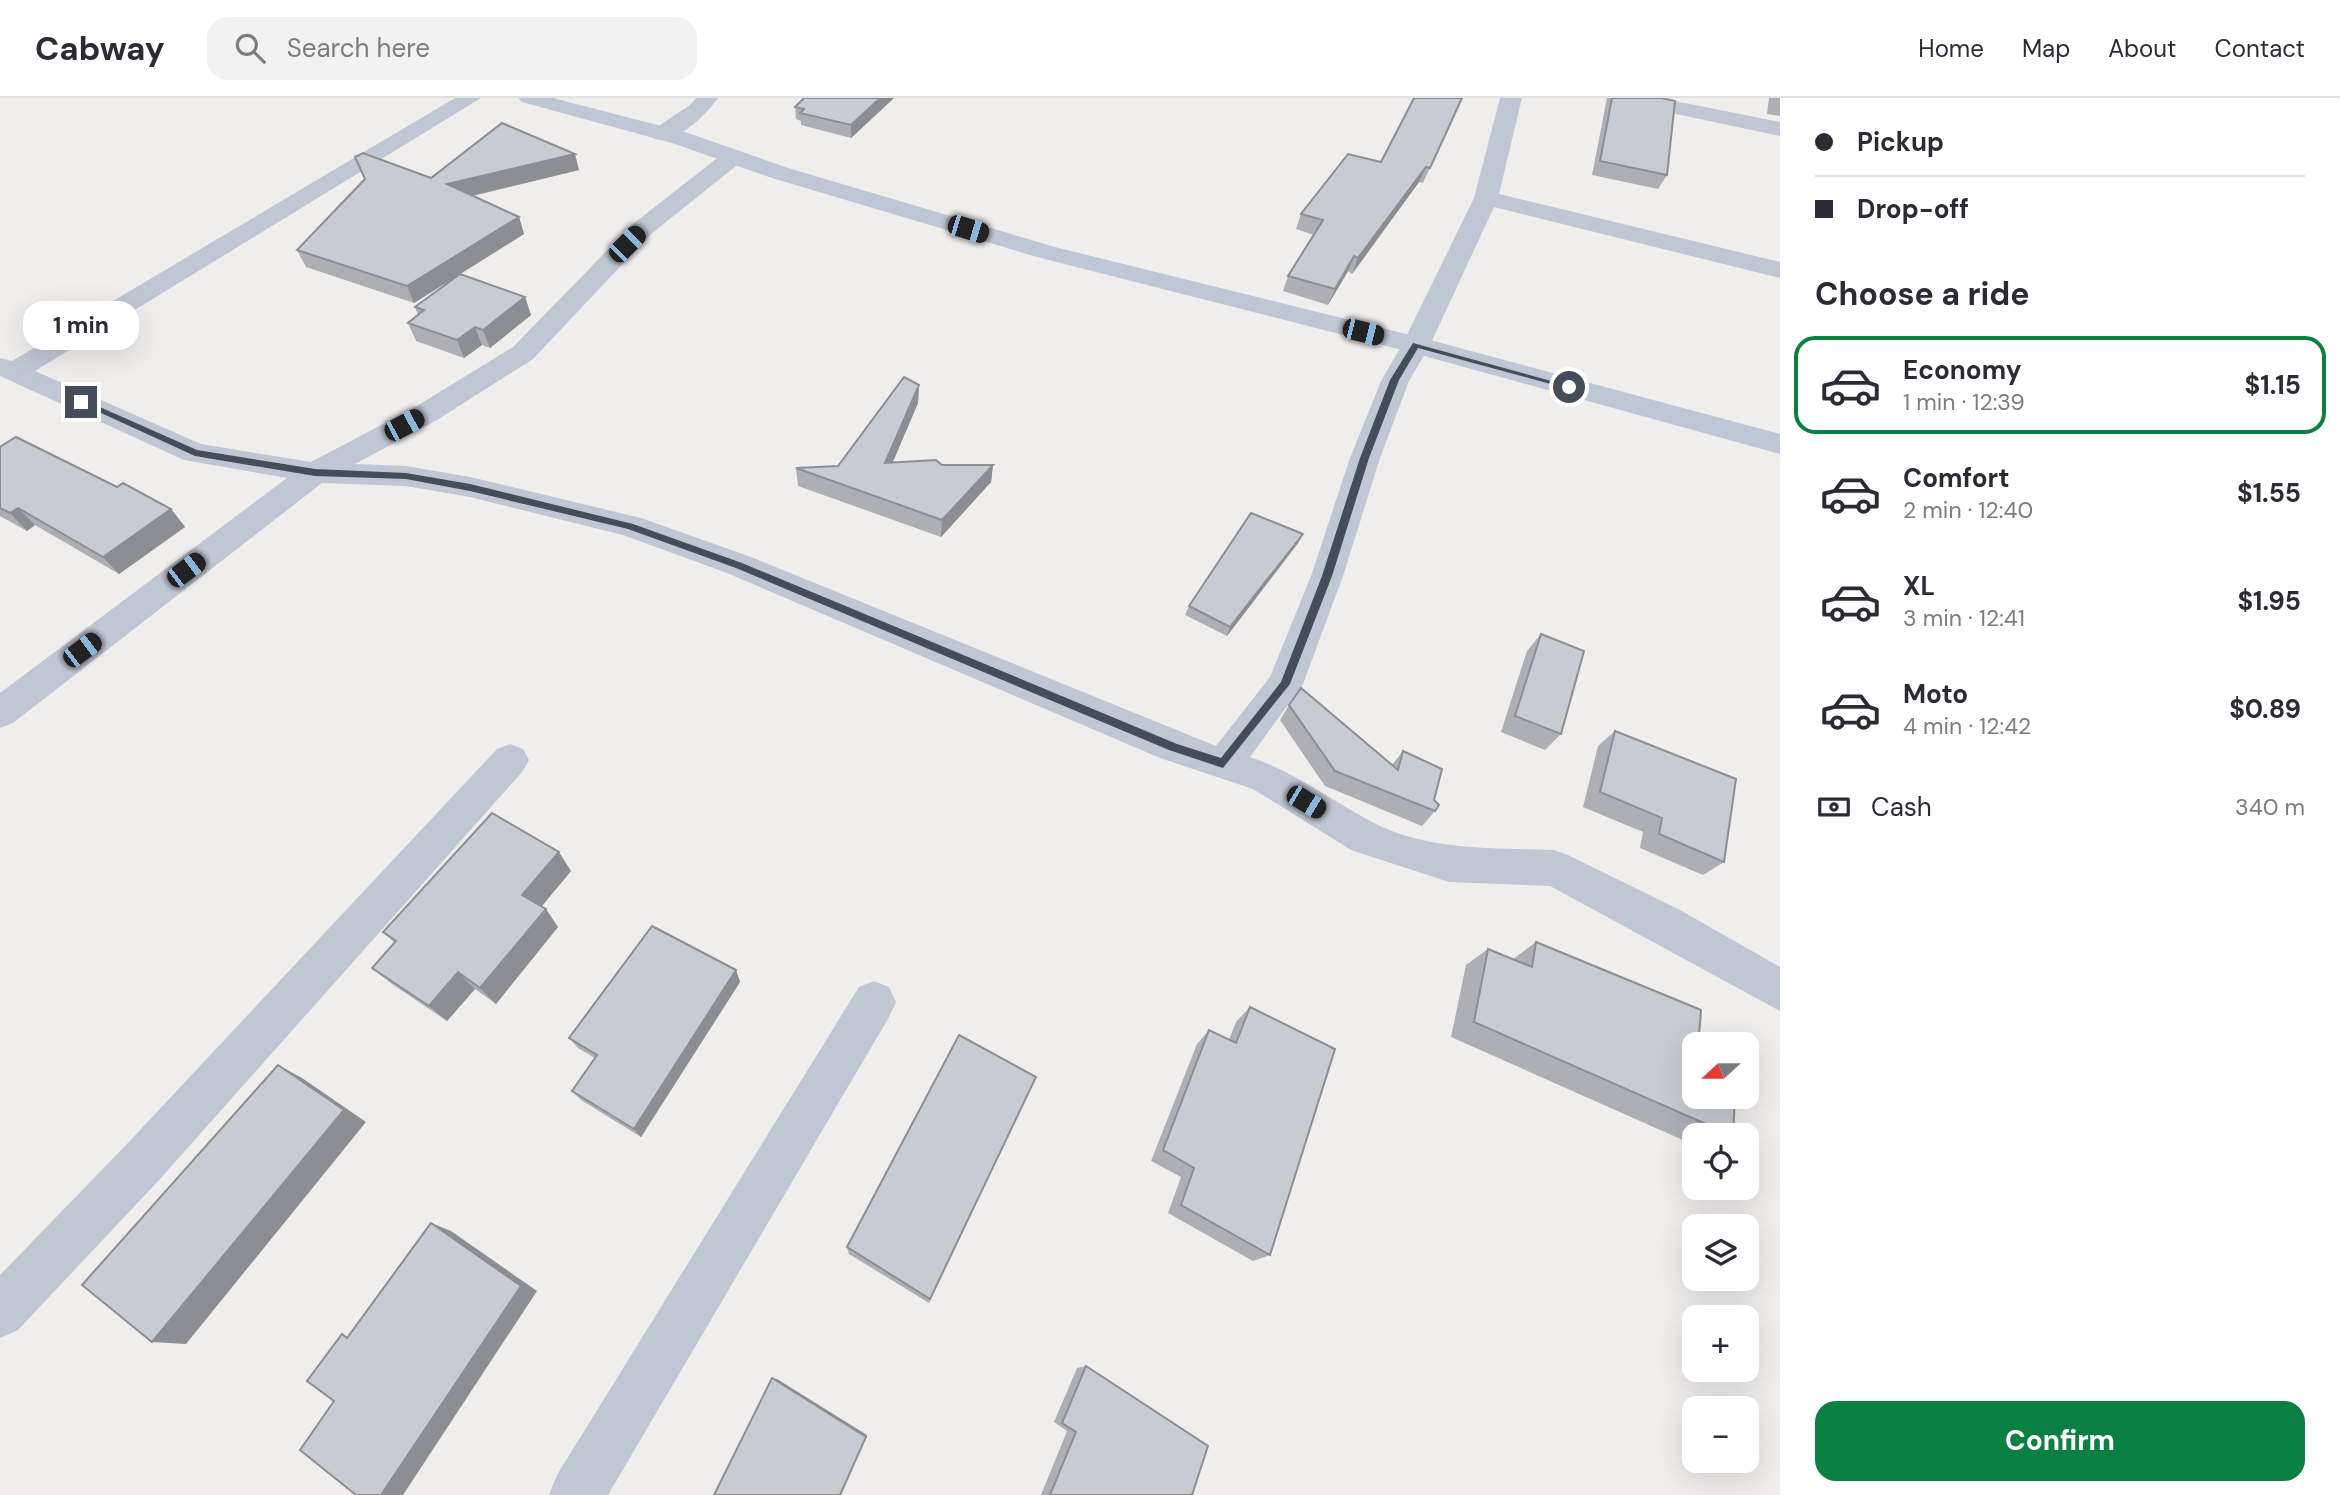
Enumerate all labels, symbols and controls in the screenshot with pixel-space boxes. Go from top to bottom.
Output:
search box [207,17,697,80]
text: Cabway [35,27,165,70]
icon: search [231,29,269,67]
text: Search here [287,31,430,65]
text: Home [1918,33,1984,64]
text: Map [2022,33,2070,64]
text: About [2108,33,2177,64]
text: Contact [2215,33,2305,64]
text: Pickup [1857,125,1944,159]
text: Drop-off [1857,192,1969,226]
car [945,213,992,245]
car [605,222,650,266]
text: Choose a ride [1815,273,2030,315]
callout: 1 min [23,300,139,350]
text: 1 min [53,310,109,340]
car [1341,317,1386,347]
text: Economy [1903,353,2021,387]
icon: car [1819,354,1882,417]
text: $1.15 [2245,368,2301,402]
route start [1553,371,1585,403]
route end [65,386,97,418]
text: 1 min · 12:39 [1903,387,2025,417]
car [381,406,428,444]
text: Comfort [1903,461,2009,495]
icon: car [1819,462,1882,525]
text: $1.55 [2237,476,2301,510]
text: 2 min · 12:40 [1903,495,2033,525]
car [163,549,210,591]
text: XL [1903,569,1935,603]
icon: car [1819,570,1882,633]
text: $1.95 [2237,584,2301,618]
text: 3 min · 12:41 [1903,603,2025,633]
car [59,629,106,671]
text: Moto [1903,677,1968,711]
icon: car [1819,678,1882,741]
text: $0.89 [2229,692,2301,726]
text: 4 min · 12:42 [1903,711,2031,741]
car [1283,782,1330,822]
icon: cash [1815,788,1853,826]
text: Cash [1871,790,1932,824]
text: 340 m [2235,792,2305,822]
north arrow [1682,1032,1759,1110]
map controls [1682,1032,1759,1473]
button: locate [1682,1123,1759,1200]
button: layers [1682,1214,1759,1291]
button: + [1682,1305,1759,1382]
button: − [1682,1396,1759,1473]
button: Confirm [1815,1401,2305,1481]

